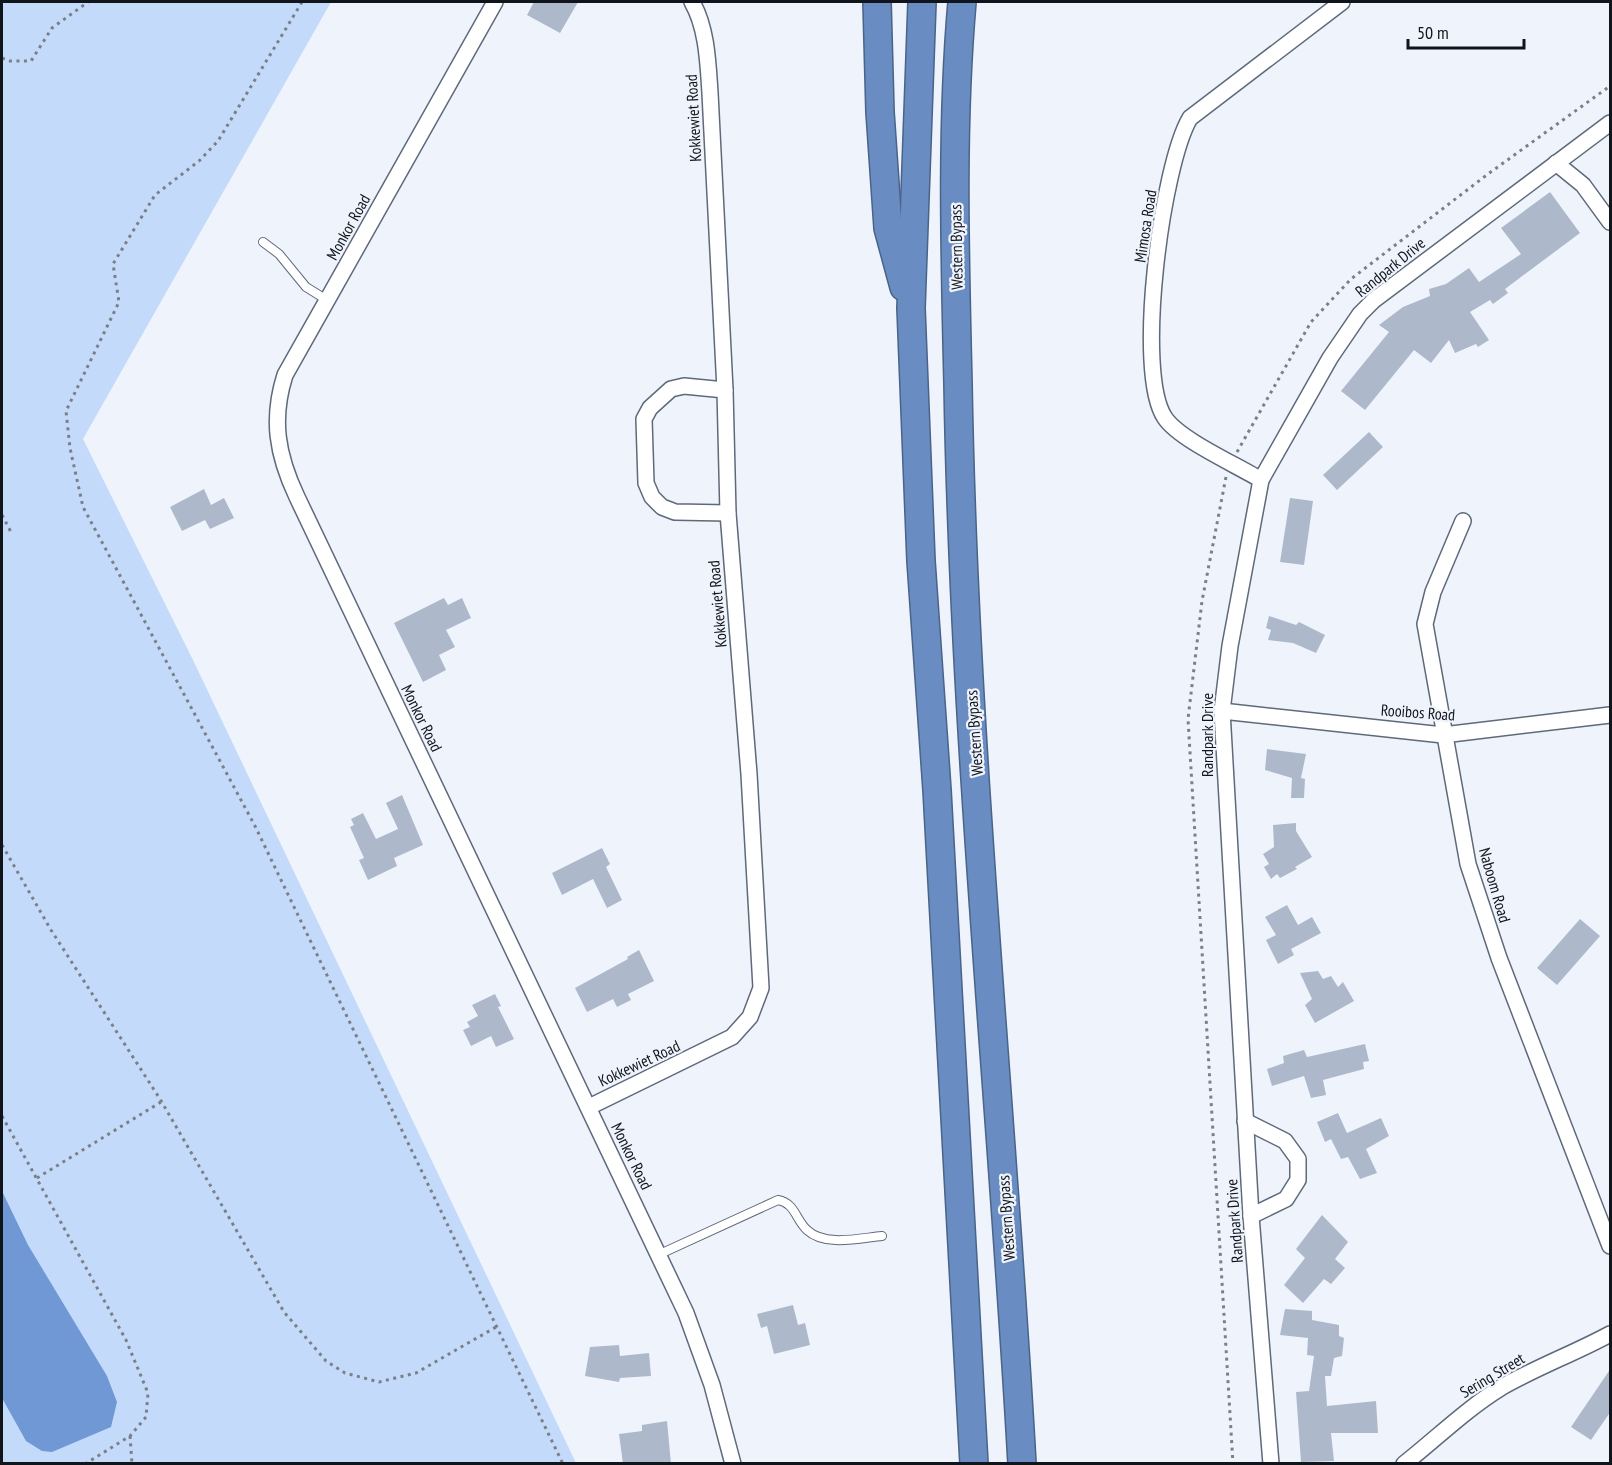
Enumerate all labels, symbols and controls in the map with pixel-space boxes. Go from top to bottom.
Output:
scale bar [1408,12,1524,50]
text: 50 m [1417,21,1449,44]
street label: Kokkewiet Road [681,74,705,162]
street label: Mimosa Road [1129,188,1161,264]
street label: Monkor Road [322,191,374,263]
street label: Western Bypass [945,204,967,290]
street label: Randpark Drive [1351,233,1429,301]
street label: Kokkewiet Road [703,559,731,648]
street label: Monkor Road [397,681,447,755]
street label: Western Bypass [961,690,987,776]
street label: Randpark Drive [1197,693,1217,777]
street label: Rooibos Road [1380,699,1456,725]
street label: Naboom Road [1475,845,1515,925]
street label: Kokkewiet Road [595,1035,683,1091]
street label: Monkor Road [607,1119,657,1193]
street label: Western Bypass [993,1175,1019,1261]
street label: Randpark Drive [1221,1178,1247,1264]
street label: Sering Street [1456,1348,1528,1402]

